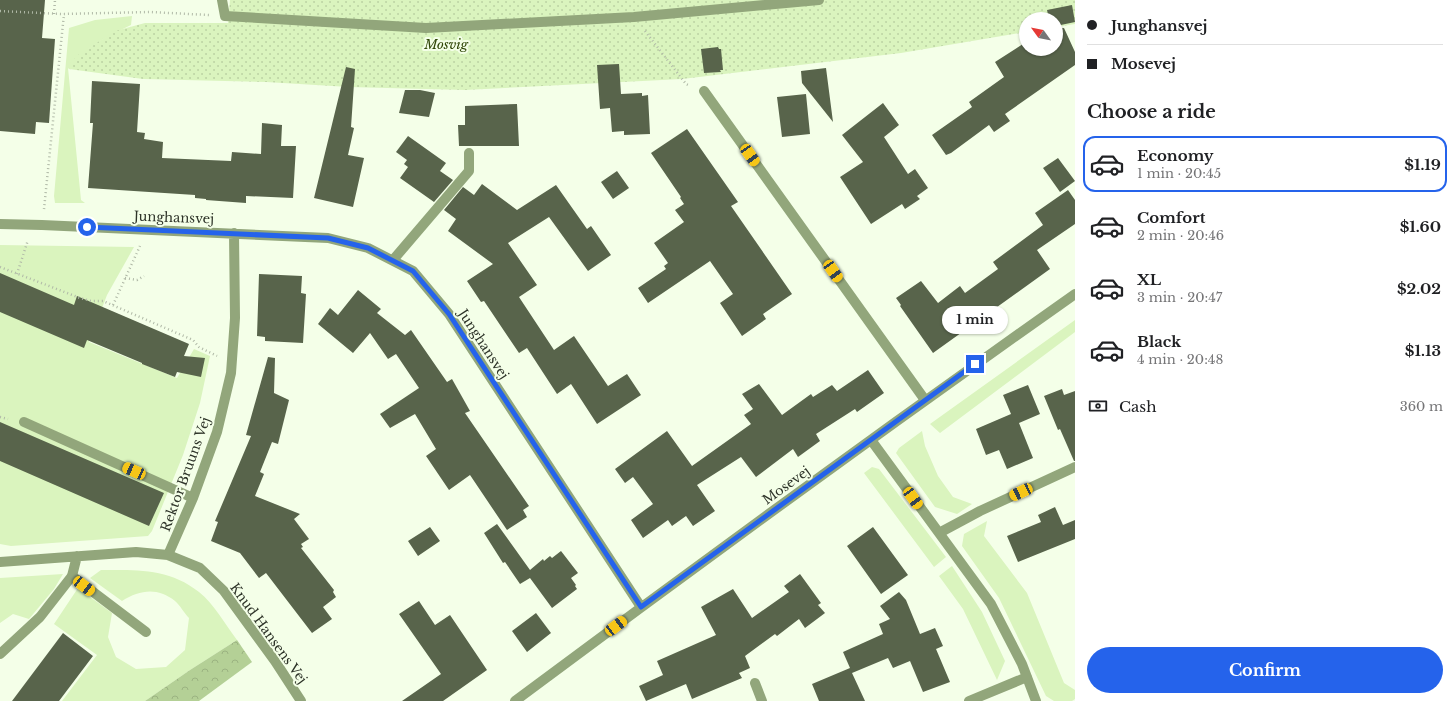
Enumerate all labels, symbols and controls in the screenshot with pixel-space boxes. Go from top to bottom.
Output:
north arrow [1019,12,1063,56]
map controls [1019,12,1063,56]
text: Junghansvej [1111,16,1207,35]
park label: Mosvig [423,36,469,53]
text: Mosevej [1111,54,1176,73]
text: Choose a ride [1087,101,1216,123]
car [738,142,762,168]
icon: car [1089,146,1125,182]
text: Economy [1137,146,1214,165]
text: $1.19 [1404,155,1441,174]
text: 1 min · 20:45 [1137,165,1221,182]
street label: Junghansvej [132,208,214,227]
icon: car [1089,208,1125,244]
text: Comfort [1137,208,1205,227]
text: $1.60 [1400,217,1441,236]
route start [78,218,96,236]
text: 2 min · 20:46 [1137,227,1224,244]
car [821,258,845,284]
icon: car [1089,270,1125,306]
text: XL [1137,270,1161,289]
text: $2.02 [1397,279,1441,298]
text: 3 min · 20:47 [1137,289,1222,306]
street label: Junghansvej [454,304,513,383]
callout: 1 min [942,306,1008,334]
text: 1 min [956,311,994,328]
icon: car [1089,332,1125,368]
text: Black [1137,332,1181,351]
text: $1.13 [1405,341,1441,360]
text: 4 min · 20:48 [1137,351,1223,368]
route end [966,355,984,373]
icon: cash [1087,395,1109,417]
text: Cash [1119,397,1156,416]
text: 360 m [1400,398,1443,415]
street label: Rektor Bruuns Vej [157,415,214,534]
car [121,461,147,481]
street label: Mosevej [759,462,813,508]
car [1008,481,1034,503]
car [901,485,925,511]
car [71,574,97,598]
street label: Knud Hansens Vej [226,580,311,687]
car [603,614,629,638]
button: Confirm [1087,647,1443,693]

